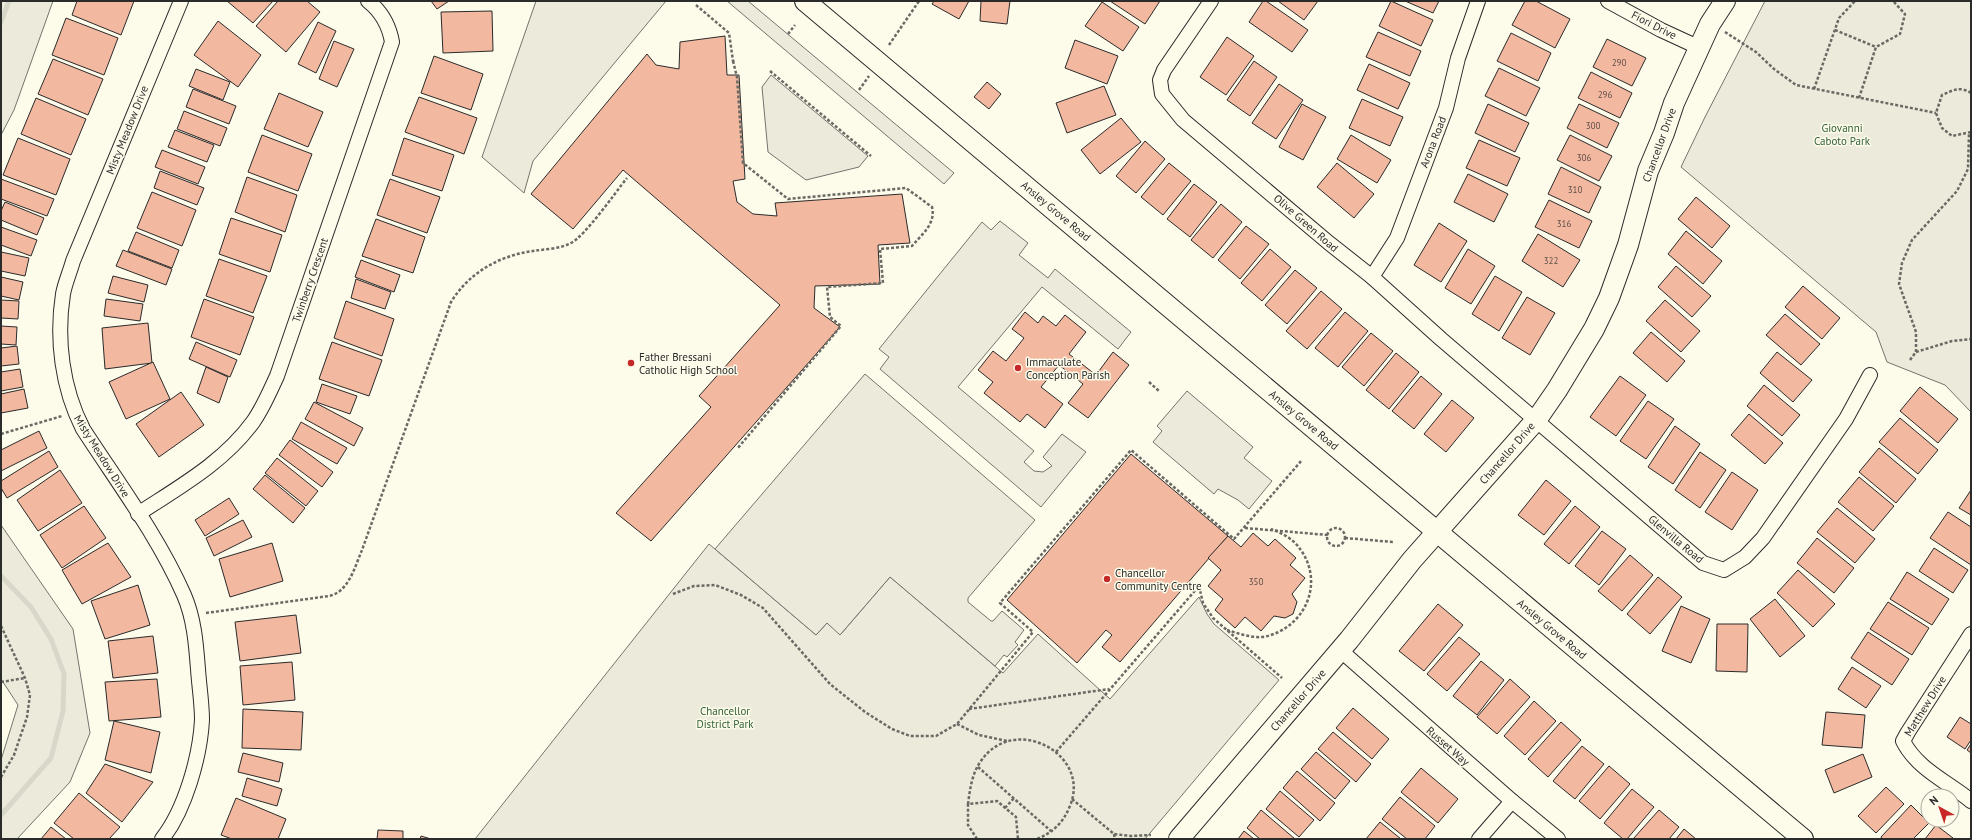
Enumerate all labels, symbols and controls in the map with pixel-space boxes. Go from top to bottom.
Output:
street label: Fiori Drive [1629,8,1679,43]
house number: 290 [1612,57,1626,68]
street label: Misty Meadow Drive [103,83,151,176]
house number: 296 [1598,89,1612,100]
street label: Chancellor Drive [1639,106,1679,184]
street label: Arona Road [1417,114,1449,170]
house number: 300 [1586,120,1600,131]
park label: Giovanni Caboto Park [1814,121,1871,148]
house number: 306 [1577,152,1591,163]
street label: Ansley Grove Road [1018,178,1094,244]
house number: 310 [1568,184,1582,195]
street label: Olive Green Road [1271,191,1341,255]
house number: 316 [1557,218,1571,229]
street label: Twinberry Crescent [289,236,331,324]
house number: 322 [1544,255,1558,266]
place label: Father Bressani Catholic High School [639,350,738,377]
place label: Immaculate Conception Parish [1026,355,1110,382]
marker: Father Bressani Catholic High School [626,358,636,368]
marker: Immaculate Conception Parish [1013,363,1023,373]
street label: Ansley Grove Road [1266,387,1342,453]
street label: Misty Meadow Drive [71,412,133,500]
street label: Chancellor Drive [1476,419,1538,487]
street label: Glenvilla Road [1645,512,1707,566]
place label: Chancellor Community Centre [1115,566,1202,593]
marker: Chancellor Community Centre [1102,574,1112,584]
house number: 350 [1249,576,1263,587]
street label: Ansley Grove Road [1514,596,1590,662]
street label: Chancellor Drive [1267,666,1329,734]
street label: Matthew Drive [1901,673,1949,739]
park label: Chancellor District Park [696,704,754,731]
street label: Russet Way [1423,723,1473,769]
north arrow [1920,788,1960,828]
text: N [1926,793,1941,808]

